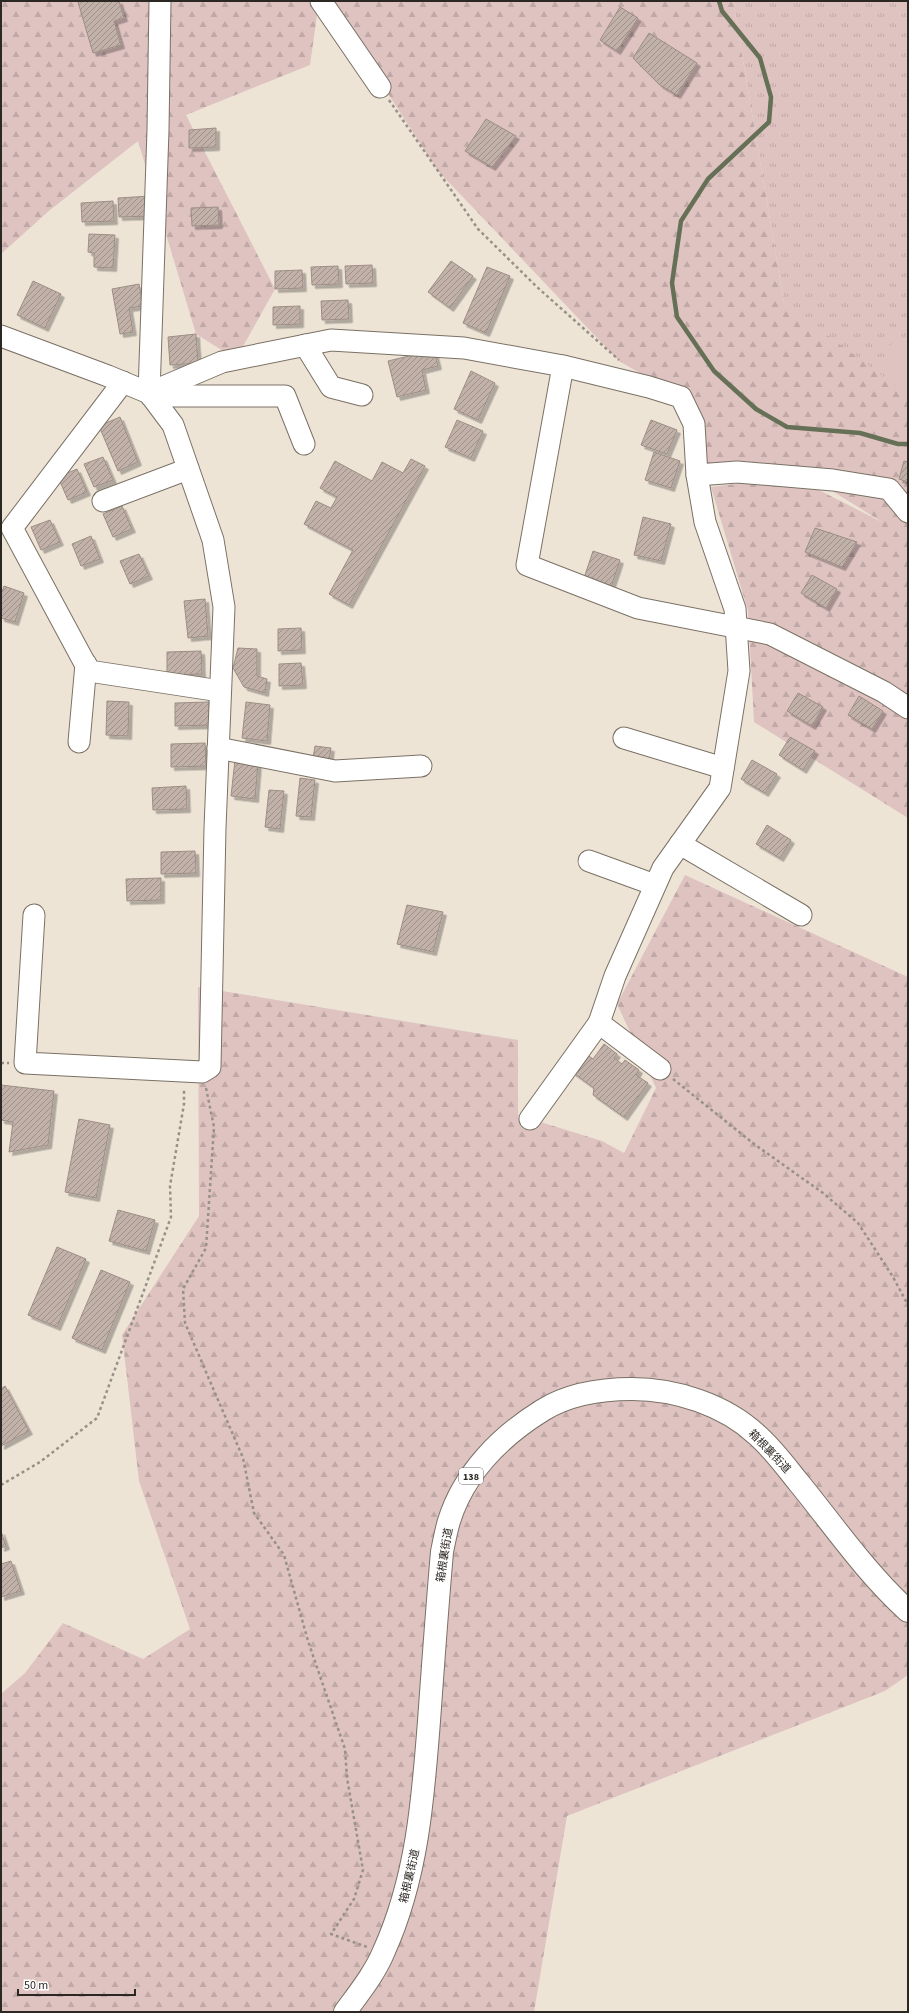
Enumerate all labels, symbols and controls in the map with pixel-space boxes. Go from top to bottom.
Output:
street label: 箱根裏街道 [745,1426,794,1476]
road number: 138 [459,1468,483,1484]
street label: 箱根裏街道 [433,1527,456,1583]
street label: 箱根裏街道 [396,1848,423,1905]
scale bar [18,1971,135,1997]
text: 50 m [24,1977,48,1994]

